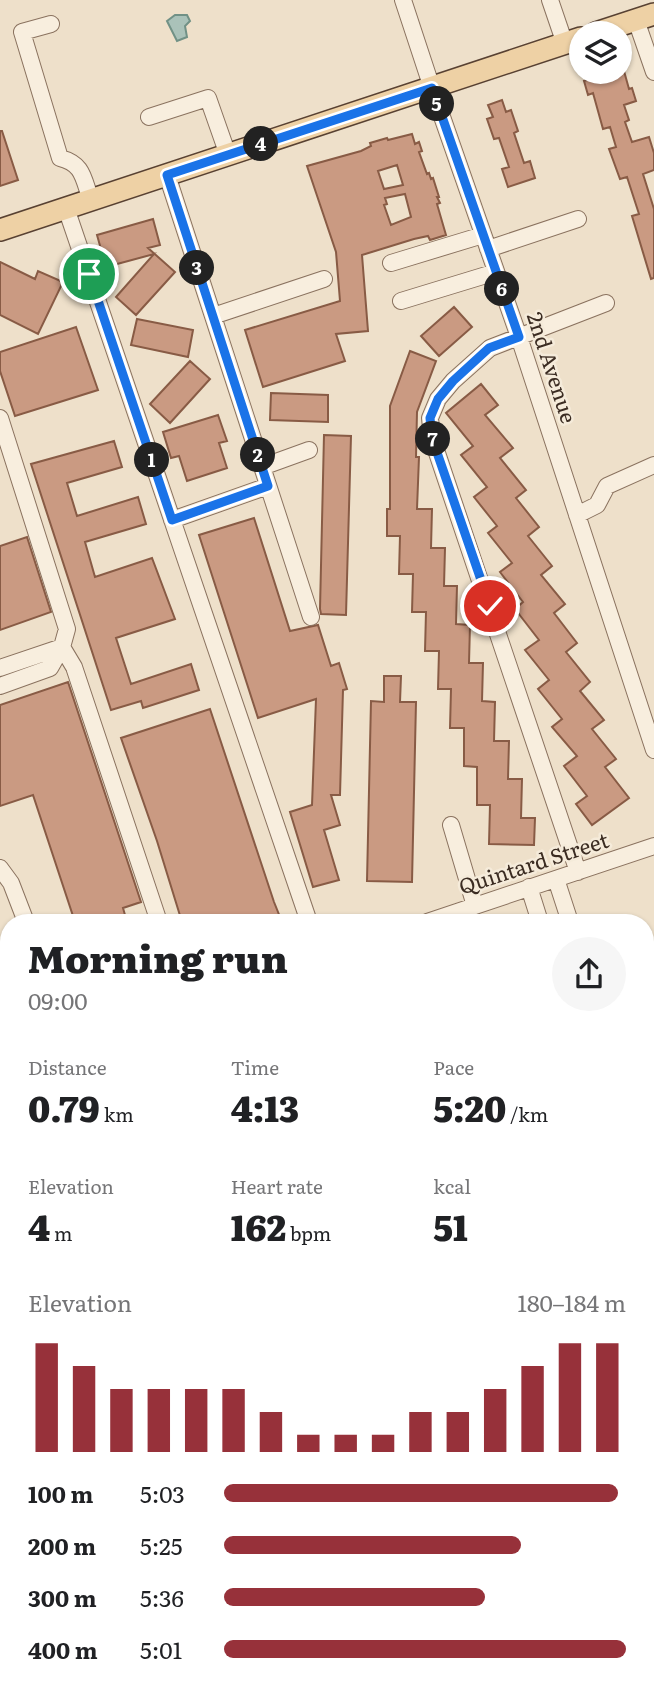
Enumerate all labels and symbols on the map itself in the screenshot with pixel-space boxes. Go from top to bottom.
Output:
pin: 5 [420,86,454,122]
pin: 4 [244,127,278,162]
pin [59,244,119,304]
pin: 3 [180,250,214,286]
pin: 6 [484,272,520,306]
street label: 2nd Avenue [521,308,586,427]
pin: 7 [416,422,450,457]
pin: 2 [240,438,276,472]
pin: 1 [134,442,170,477]
pin [460,576,520,636]
street label: Quintard Street [454,823,613,900]

